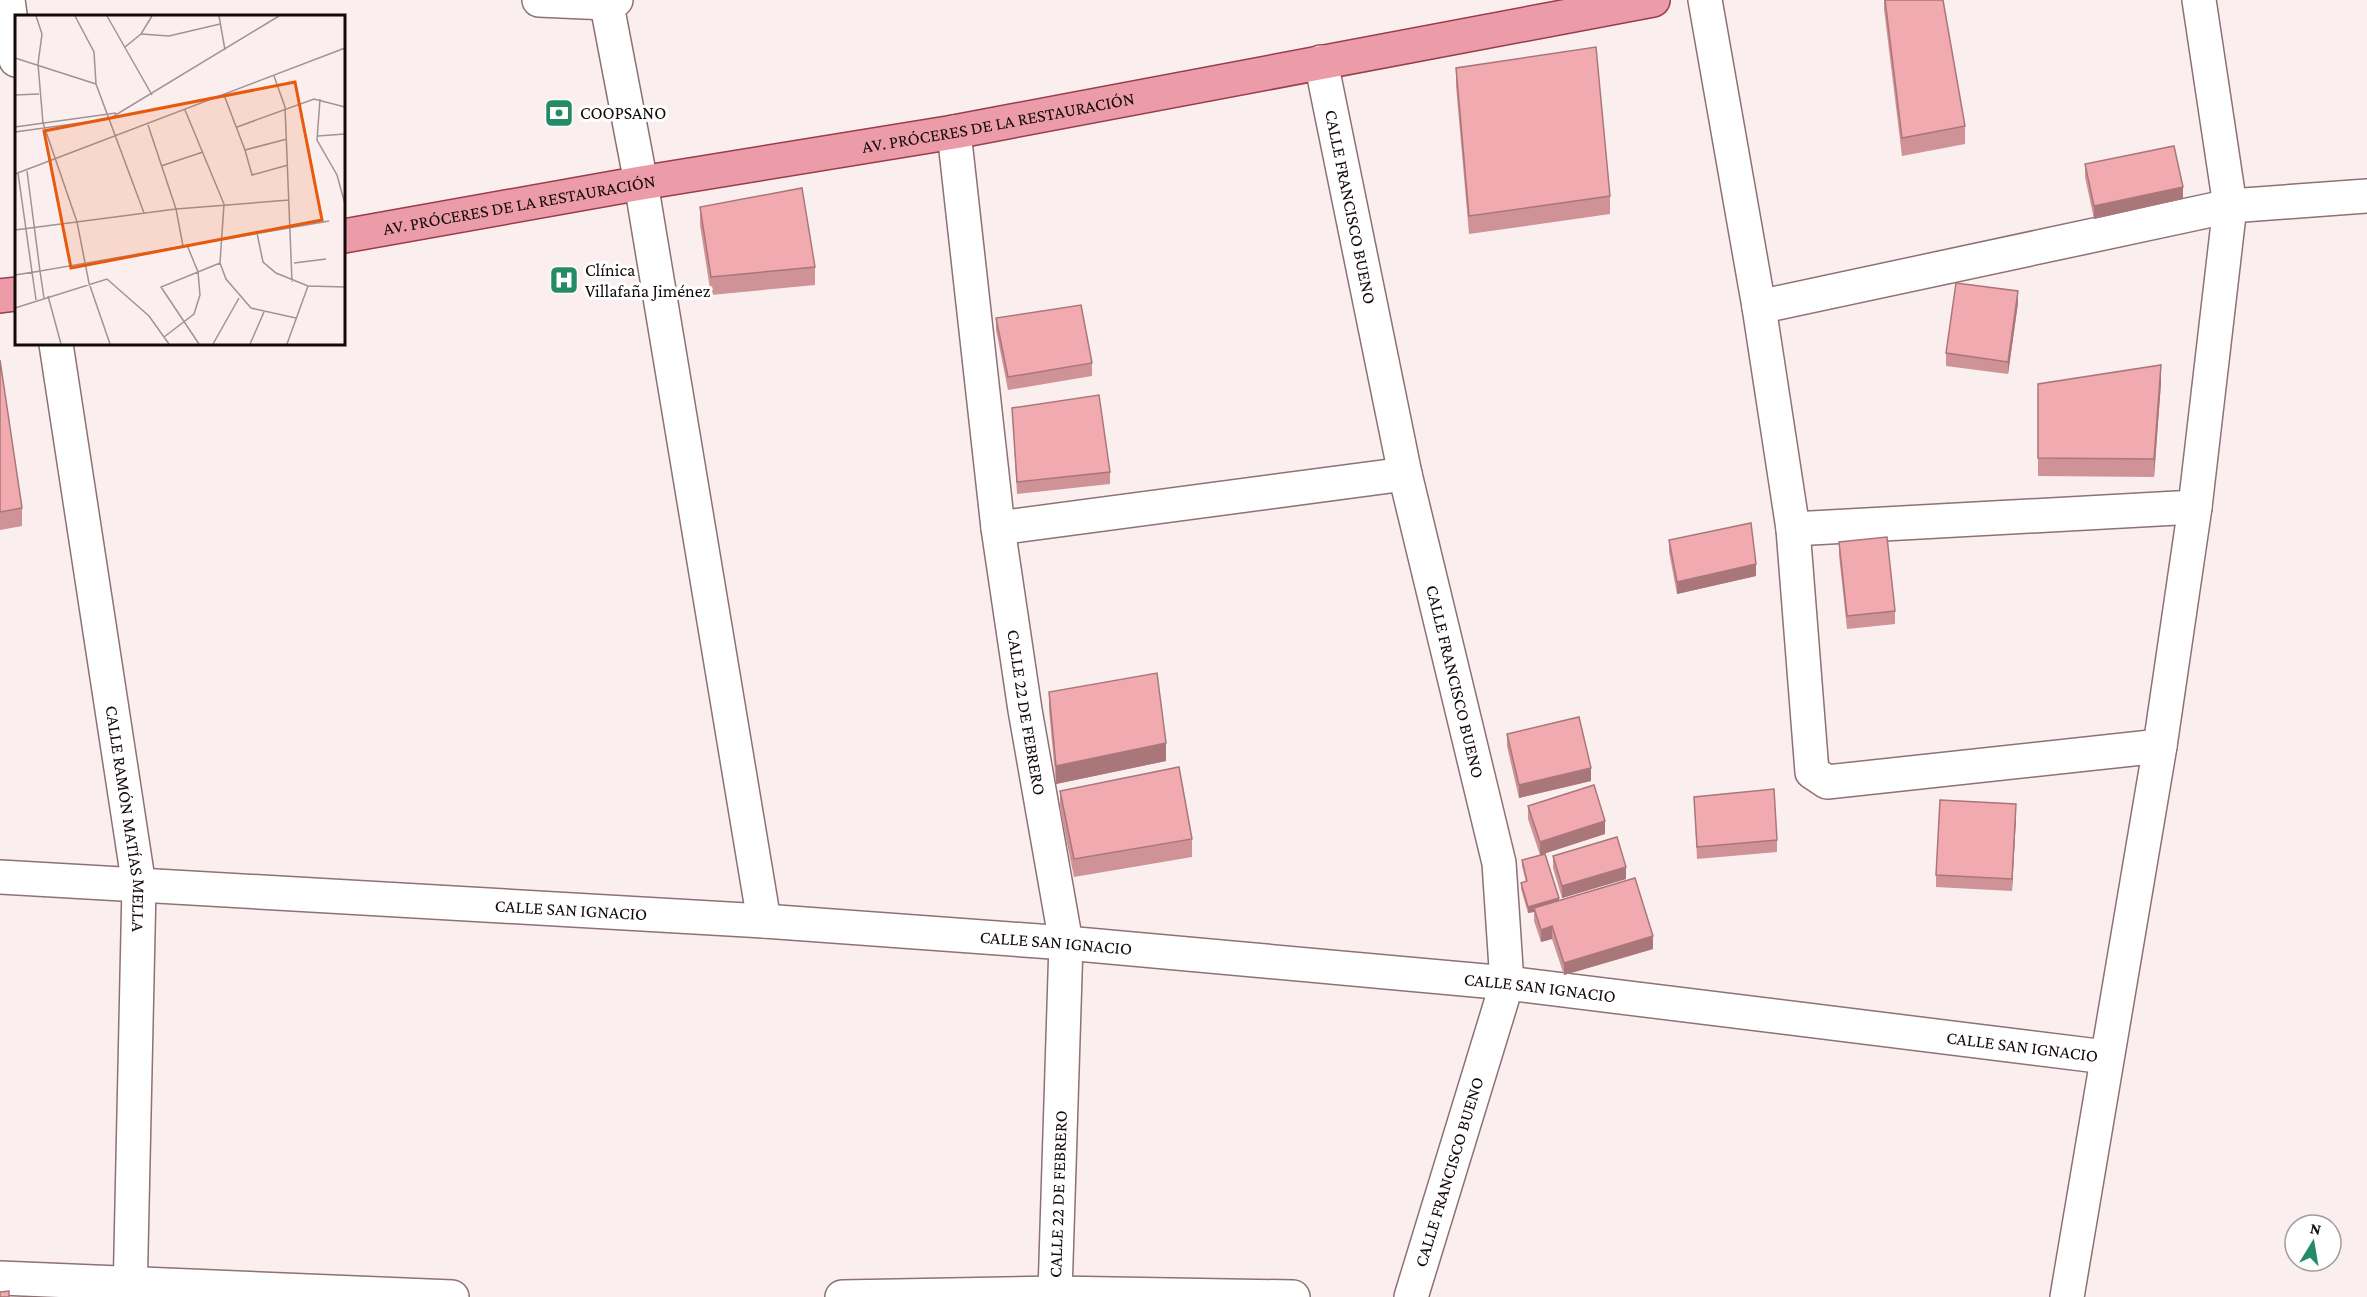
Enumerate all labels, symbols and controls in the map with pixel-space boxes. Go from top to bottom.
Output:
inset map [15,15,345,345]
street label: AV. PRÓCERES DE LA RESTAURACIÓN [861,88,1136,157]
bank icon: COOPSANO [543,97,575,129]
place label: COOPSANO [580,103,666,123]
street label: CALLE FRANCISCO BUENO [1321,108,1380,306]
street label: AV. PRÓCERES DE LA RESTAURACIÓN [381,171,657,239]
place label: Clínica Villafaña Jiménez [585,260,711,301]
hospital icon: Clínica Villafaña Jiménez [548,264,580,296]
street label: CALLE FRANCISCO BUENO [1422,583,1488,780]
street label: CALLE 22 DE FEBRERO [1003,628,1050,797]
street label: CALLE RAMÓN MATÍAS MELLA [101,704,149,933]
street label: CALLE SAN IGNACIO [494,896,648,924]
street label: CALLE SAN IGNACIO [979,927,1133,959]
street label: CALLE SAN IGNACIO [1463,969,1617,1006]
street label: CALLE SAN IGNACIO [1945,1027,2099,1066]
street label: CALLE FRANCISCO BUENO [1411,1074,1487,1270]
street label: CALLE 22 DE FEBRERO [1045,1110,1071,1278]
north arrow [2283,1213,2343,1273]
text: N [2309,1219,2323,1238]

